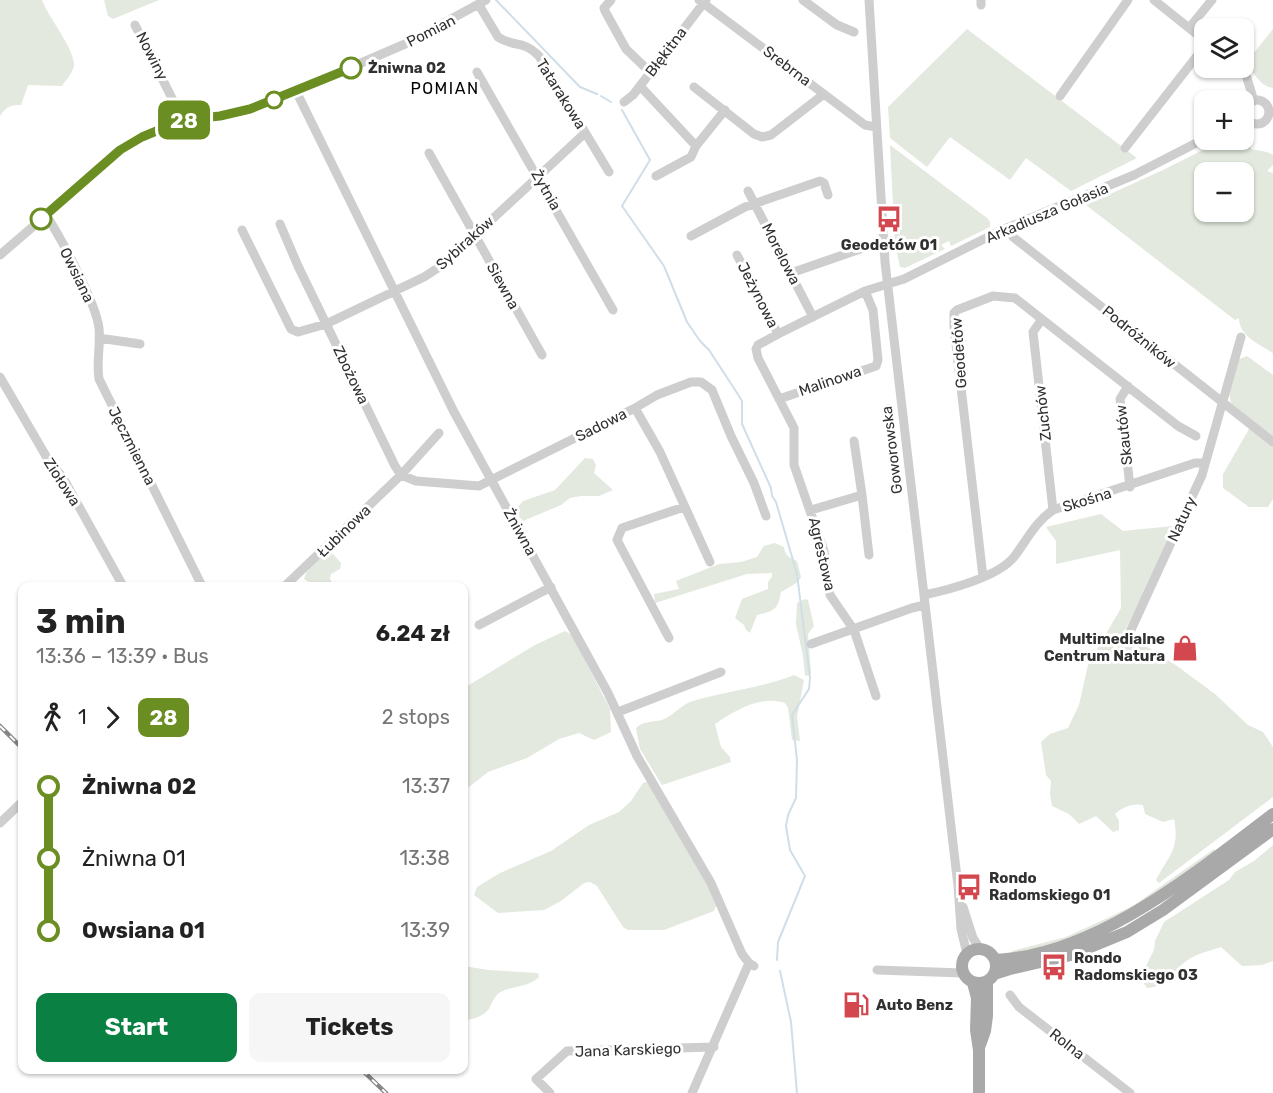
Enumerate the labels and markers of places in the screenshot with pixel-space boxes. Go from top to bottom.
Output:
marker: Żniwna 02 [340,57,362,79]
place label: Żniwna 02 [368,59,446,77]
unlabelled marker [265,91,283,109]
bus stop icon: Geodetów 01 [874,204,904,234]
unlabelled marker [30,208,52,230]
place label: Geodetów 01 [841,236,937,254]
place label: Multimedialne Centrum Natura [1044,630,1165,665]
shop icon: Multimedialne Centrum Natura [1170,633,1200,663]
place label: Rondo Radomskiego 01 [989,869,1110,904]
bus stop icon: Rondo Radomskiego 01 [954,872,984,902]
place label: Rondo Radomskiego 03 [1074,949,1198,984]
bus stop icon: Rondo Radomskiego 03 [1039,952,1069,982]
fuel station icon: Auto Benz [841,990,871,1020]
place label: Auto Benz [876,996,953,1014]

